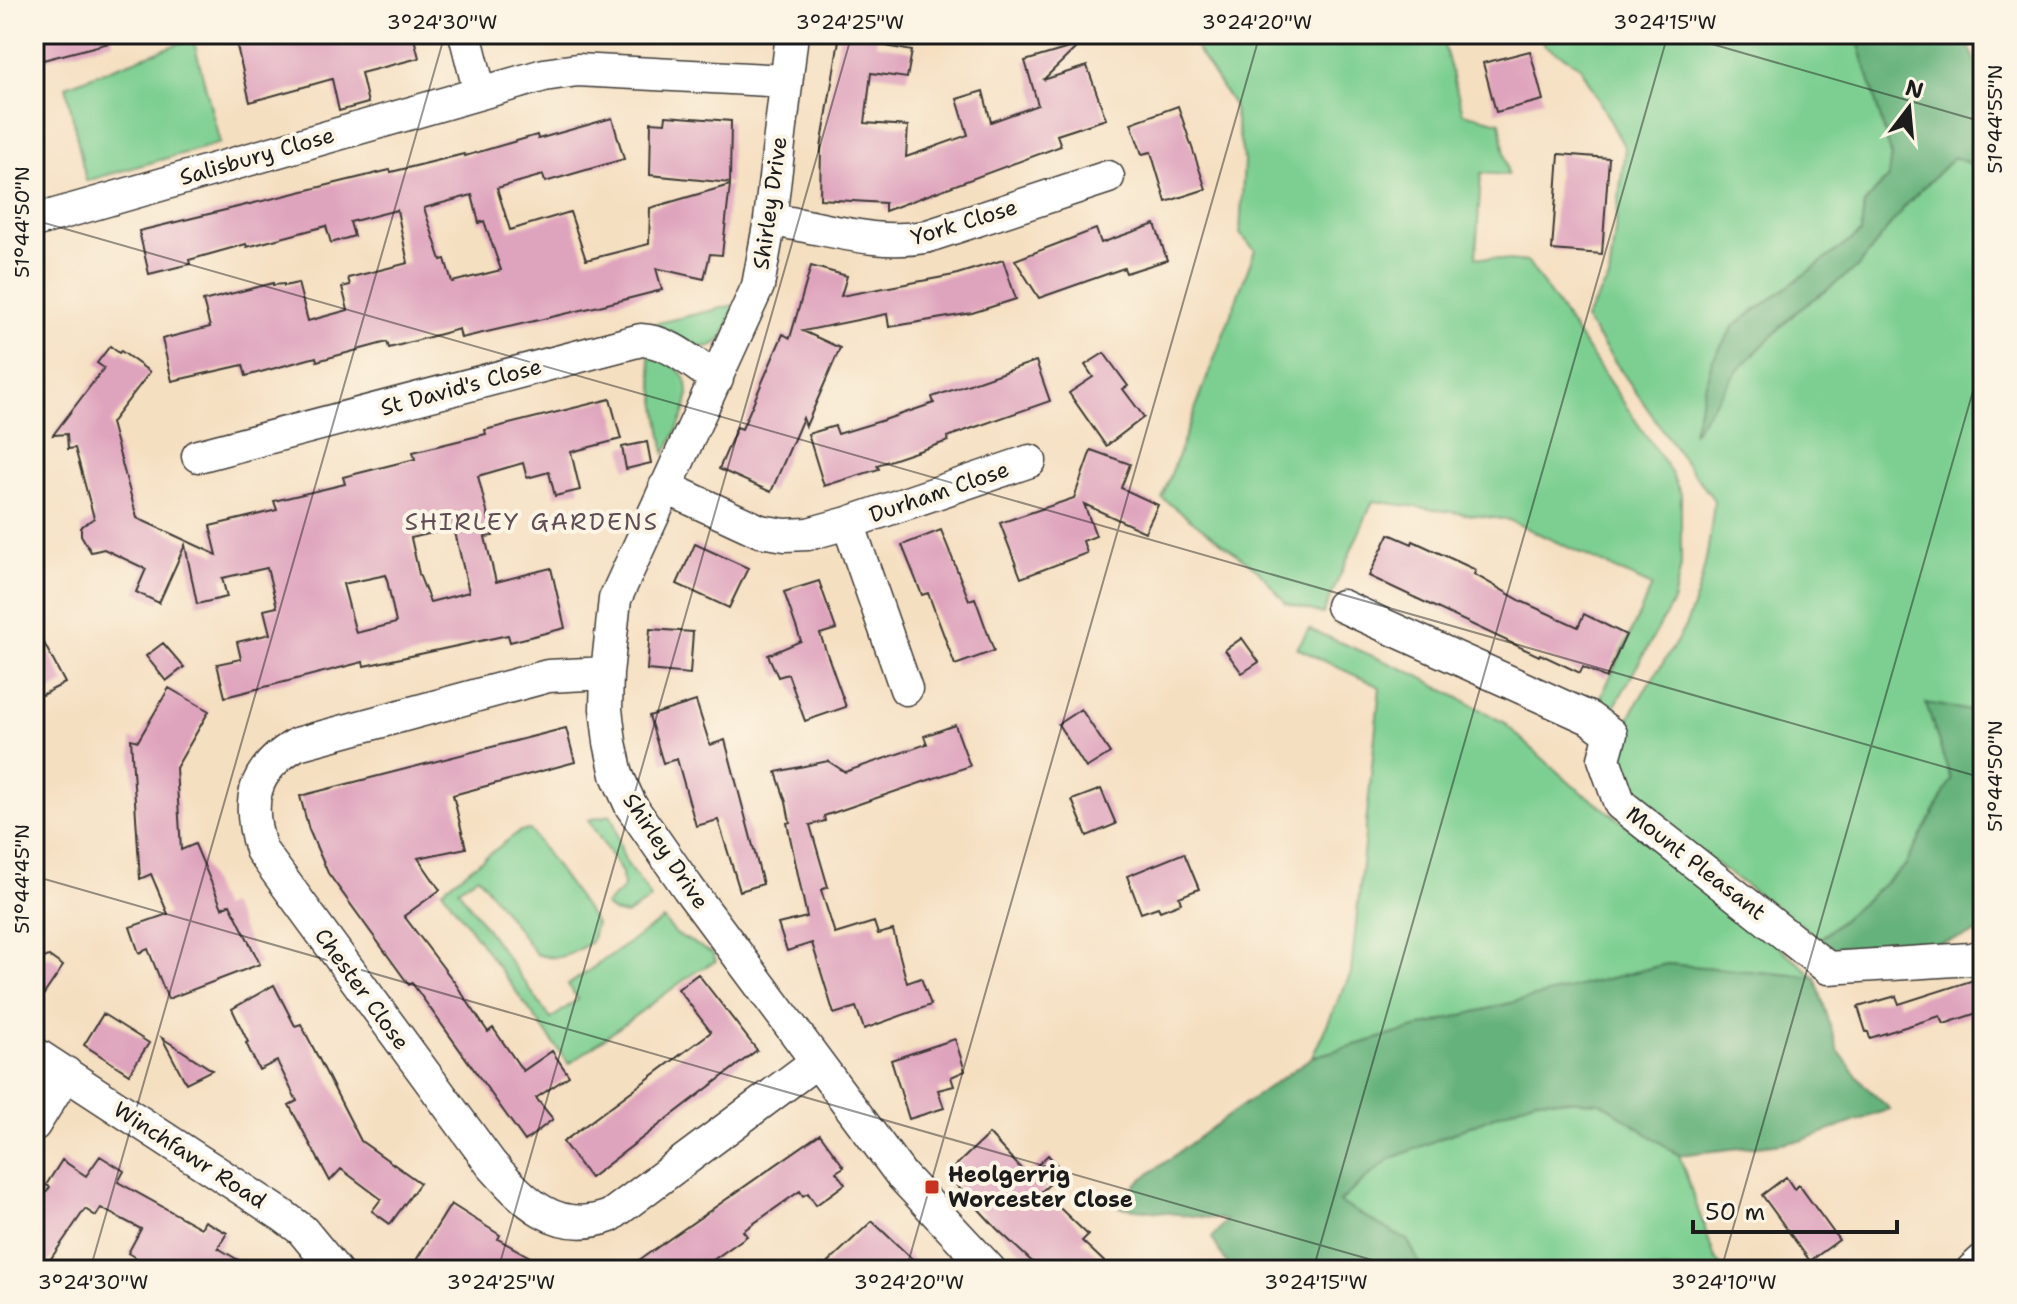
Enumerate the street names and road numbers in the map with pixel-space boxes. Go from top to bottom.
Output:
street label: Salisbury Close [176,120,338,192]
street label: Shirley Drive [746,135,794,271]
street label: York Close [907,192,1021,252]
street label: St David's Close [377,352,545,422]
street label: Durham Close [865,455,1013,529]
street label: Shirley Drive [616,787,716,915]
street label: Mount Pleasant [1620,799,1772,927]
street label: Chester Close [308,922,416,1056]
street label: Winchfawr Road [108,1095,272,1215]

